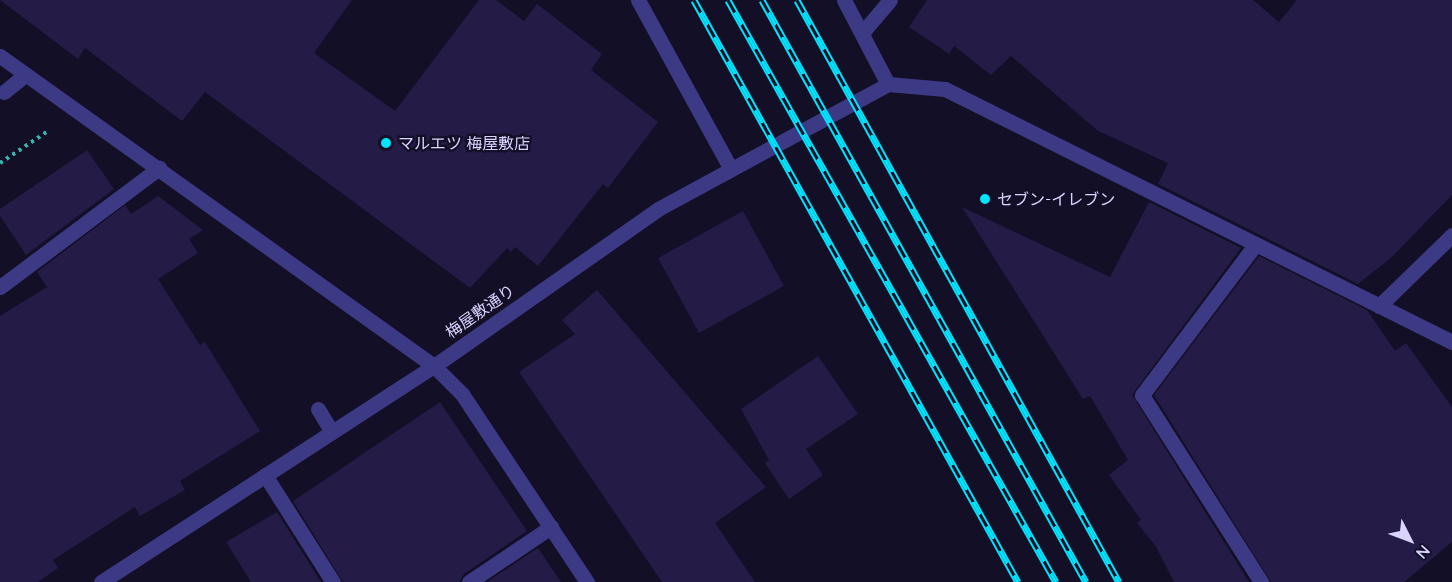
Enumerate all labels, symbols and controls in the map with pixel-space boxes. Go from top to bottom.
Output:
place label: マルエツ 梅屋敷店 [398,133,530,153]
marker: マルエツ 梅屋敷店 [379,136,393,150]
place label: セブン-イレブン [997,189,1115,209]
marker: セブン-イレブン [978,192,992,206]
street label: 梅屋敷通り [442,280,518,342]
north arrow [1380,510,1440,570]
text: N [1412,541,1435,563]

